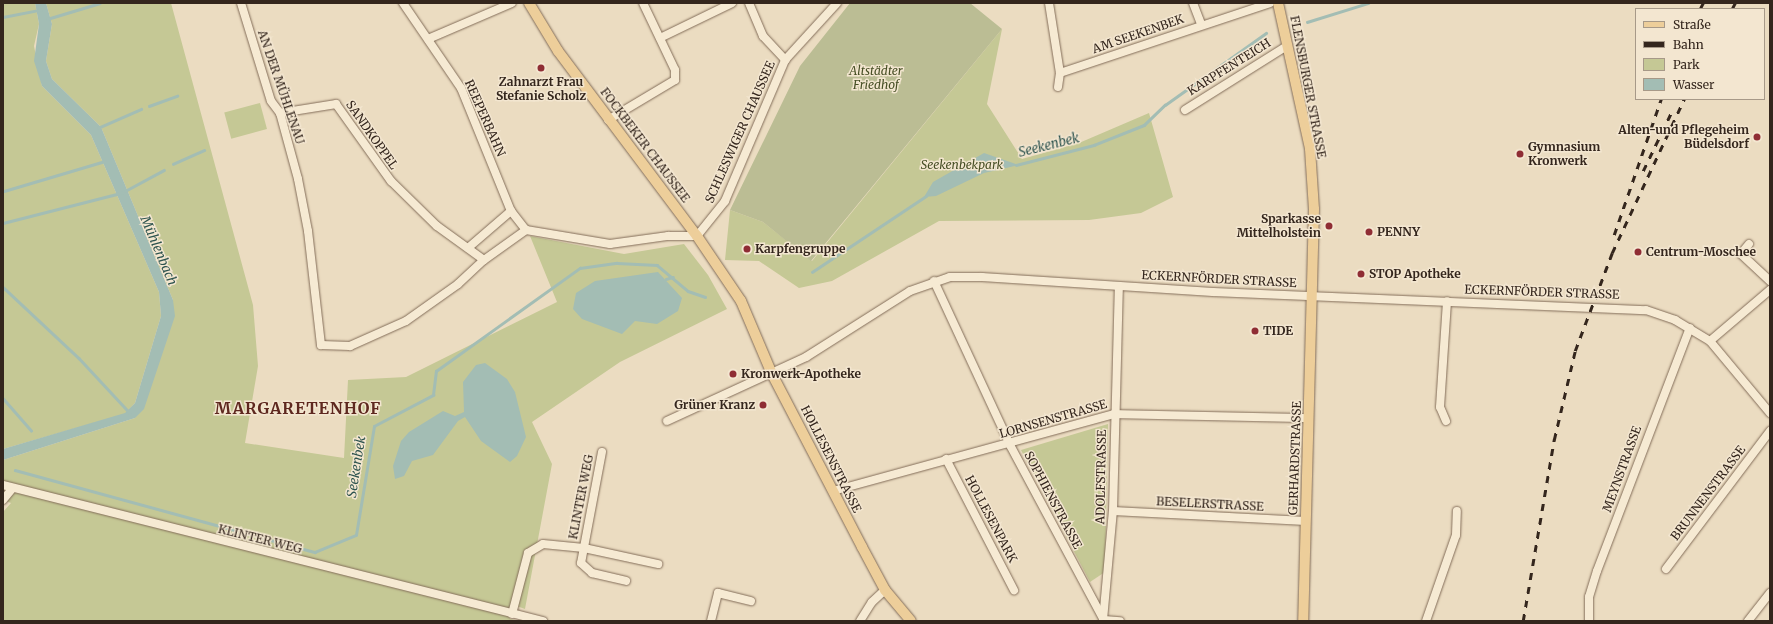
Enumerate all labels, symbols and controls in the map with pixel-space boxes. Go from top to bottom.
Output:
legend [1635,8,1765,100]
street label: AM SEEKENBEK [1090,12,1186,56]
street label: FLENSBURGER STRASSE [1287,14,1329,160]
text: Straße [1673,17,1711,32]
street label: AN DER MÜHLENAU [255,28,307,146]
street label: KARPFENTEICH [1185,36,1273,98]
text: Bahn [1673,37,1704,52]
text: Park [1673,57,1700,72]
street label: SCHLESWIGER CHAUSSEE [702,59,778,205]
marker: Zahnarzt Frau Stefanie Scholz [536,63,546,73]
park label: Altstädter Friedhof [849,64,903,92]
place label: Zahnarzt Frau Stefanie Scholz [496,75,586,103]
street label: REEPERBAHN [462,77,508,159]
text: Wasser [1673,77,1714,92]
street label: FOCKBEKER CHAUSSEE [597,85,693,205]
street label: SANDKOPPEL [343,98,401,172]
place label: Alten-und Pflegeheim Büdelsdorf [1618,123,1749,151]
water label: Seekenbek [1017,131,1081,161]
marker: Alten-und Pflegeheim Büdelsdorf [1752,132,1762,142]
place label: Gymnasium Kronwerk [1528,140,1600,168]
marker: Gymnasium Kronwerk [1515,149,1525,159]
park label: Seekenbekpark [921,158,1003,172]
place label: Sparkasse Mittelholstein [1237,212,1321,240]
water label: Mühlenbach [136,214,180,288]
marker: Sparkasse Mittelholstein [1324,221,1334,231]
place label: PENNY [1377,225,1420,239]
marker: PENNY [1364,227,1374,237]
place label: Karpfengruppe [755,242,846,256]
marker: Karpfengruppe [742,244,752,254]
place label: Centrum-Moschee [1646,245,1756,259]
marker: Centrum-Moschee [1633,247,1643,257]
place label: STOP Apotheke [1369,267,1461,281]
street label: ECKERNFÖRDER STRASSE [1141,268,1297,290]
marker: STOP Apotheke [1356,269,1366,279]
street label: ECKERNFÖRDER STRASSE [1464,282,1620,302]
place label: TIDE [1263,324,1293,338]
marker: TIDE [1250,326,1260,336]
place label: Kronwerk-Apotheke [741,367,861,381]
marker: Kronwerk-Apotheke [728,369,738,379]
street label: LORNSENSTRASSE [998,397,1108,441]
district label: MARGARETENHOF [215,398,381,418]
place label: Grüner Kranz [674,398,755,412]
marker: Grüner Kranz [758,400,768,410]
street label: GERHARDSTRASSE [1286,401,1304,515]
street label: HOLLESENSTRASSE [798,403,864,515]
street label: MEYNSTRASSE [1600,424,1644,514]
street label: ADOLFSTRASSE [1093,429,1109,525]
water label: Seekenbek [344,435,370,499]
street label: BRUNNENSTRASSE [1668,443,1748,543]
street label: SOPHIENSTRASSE [1021,449,1085,551]
street label: KLINTER WEG [566,453,596,541]
street label: HOLLESENPARK [962,473,1020,565]
street label: BESELERSTRASSE [1156,494,1264,514]
street label: KLINTER WEG [217,522,303,556]

